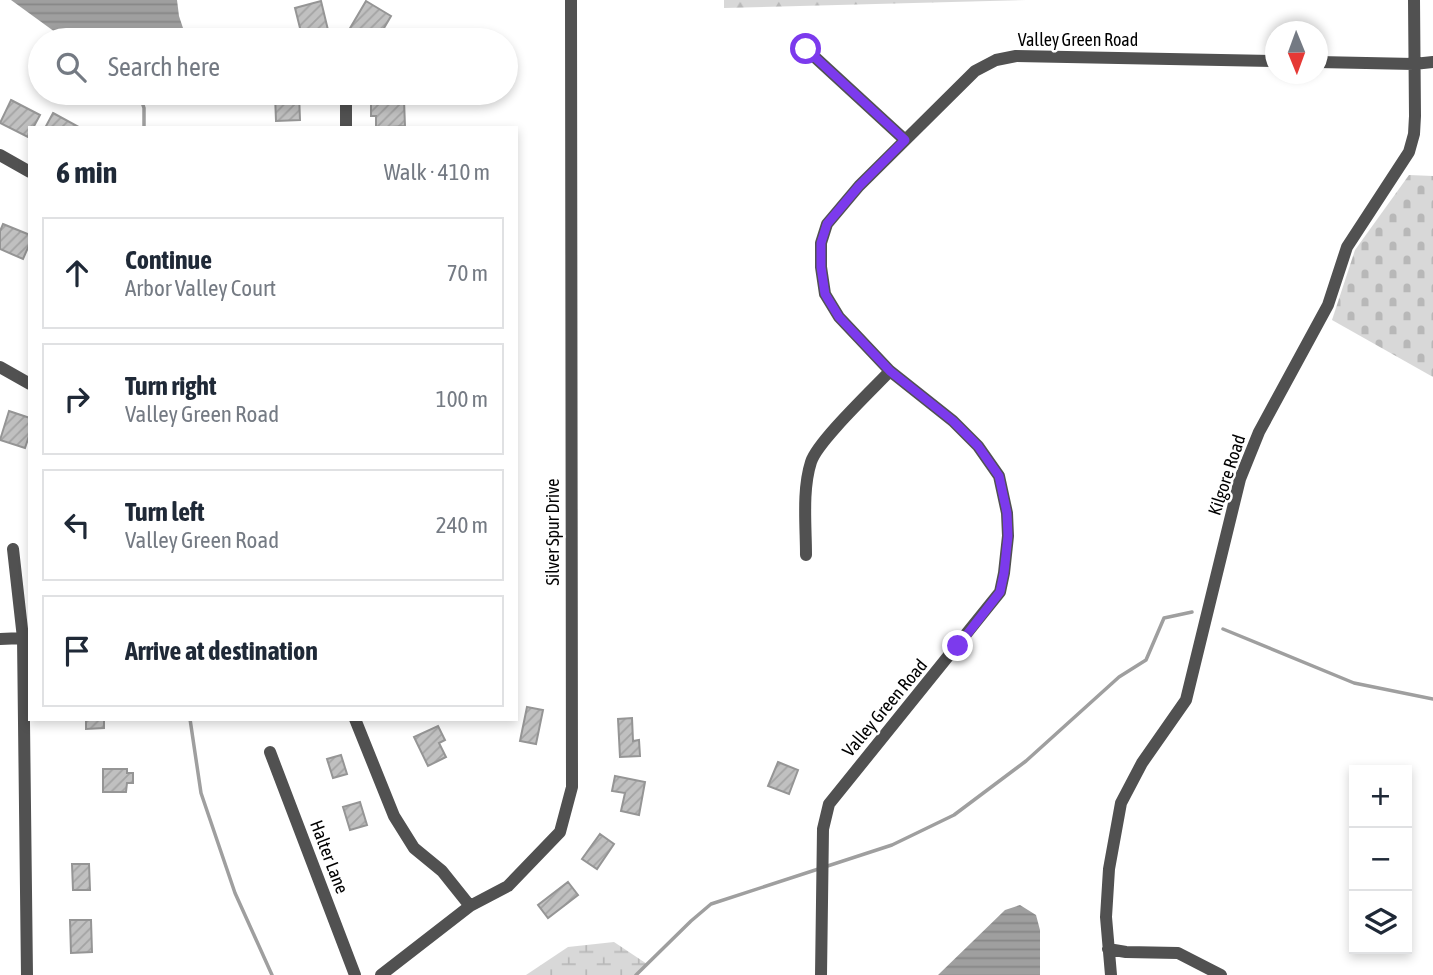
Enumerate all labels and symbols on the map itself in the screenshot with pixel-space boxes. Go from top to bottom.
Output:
north arrow [1265,21,1328,84]
street label: Valley Green Road [1018,29,1138,50]
route start [790,33,821,64]
street label: Kilgore Road [1204,432,1249,518]
street label: Silver Spur Drive [542,479,563,585]
route end [942,630,973,661]
street label: Valley Green Road [838,655,931,761]
street label: Halter Lane [306,817,353,896]

